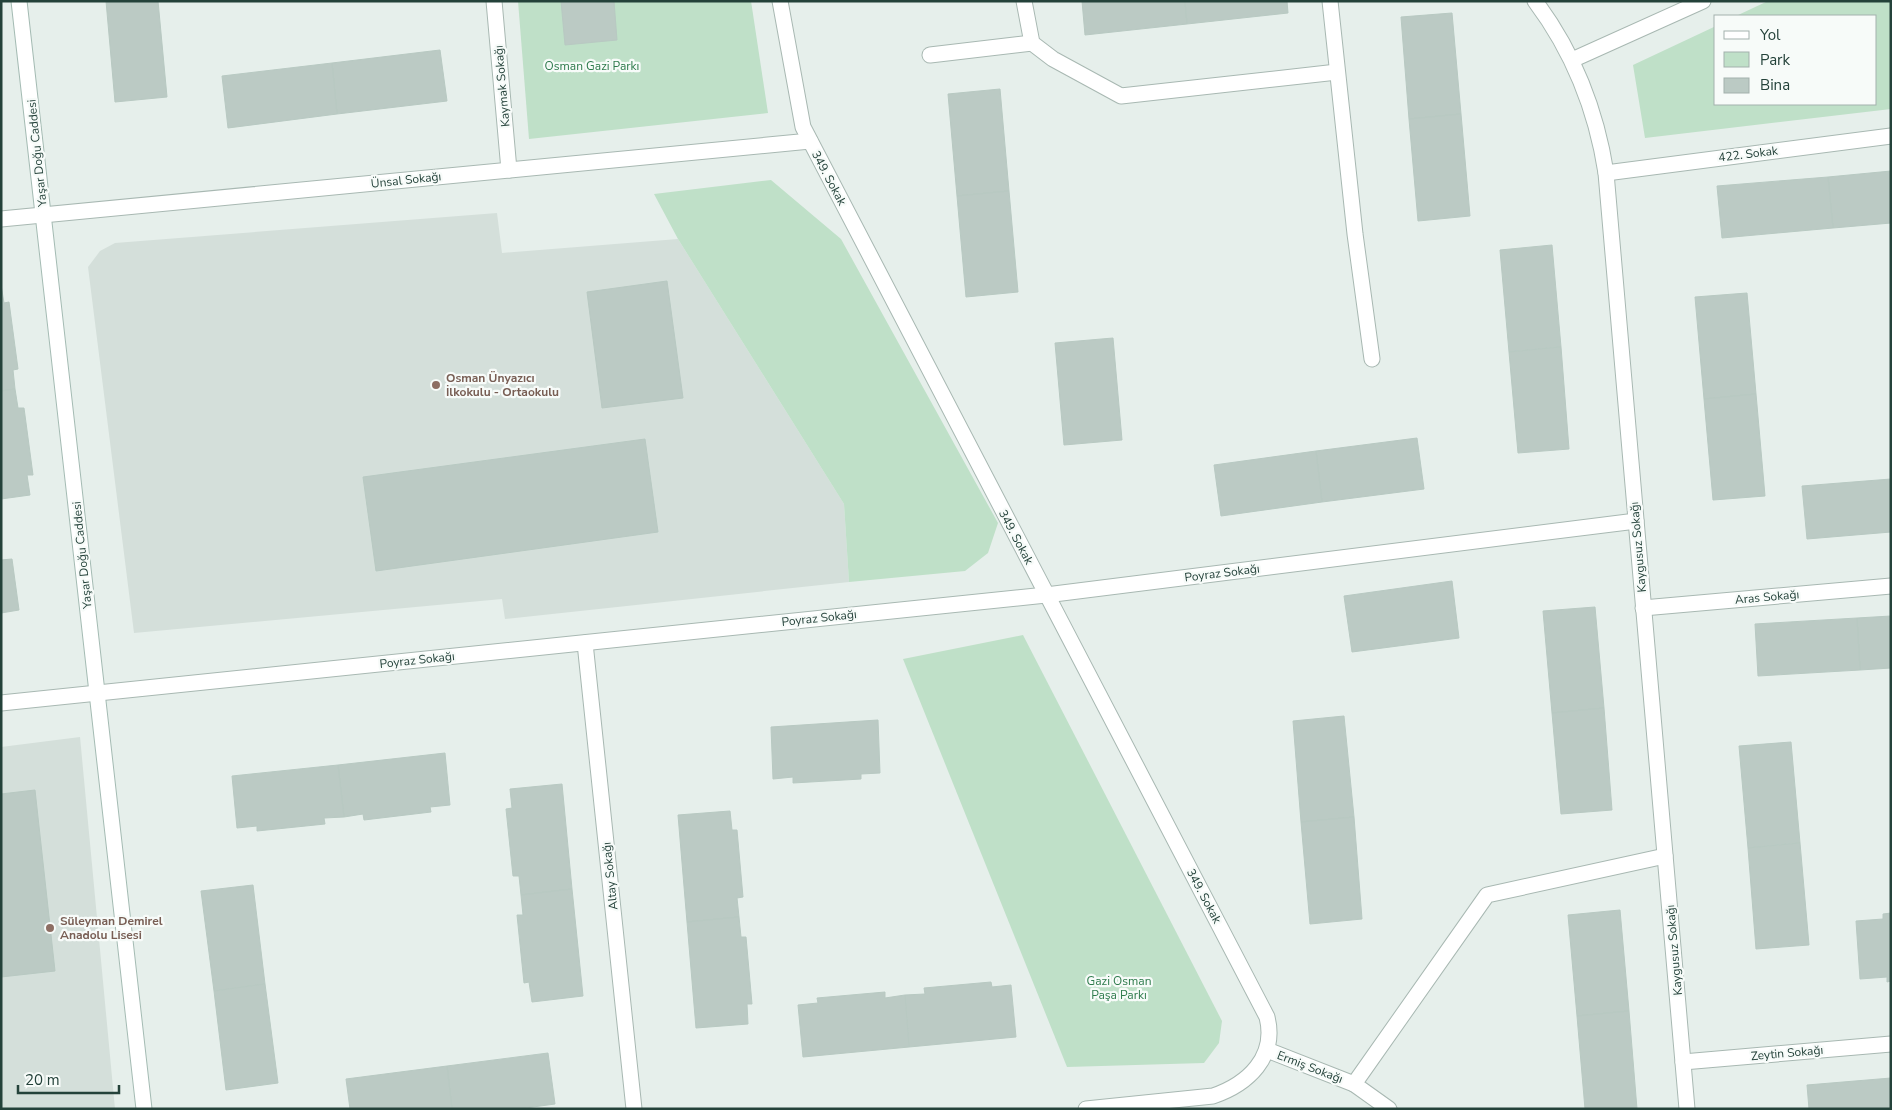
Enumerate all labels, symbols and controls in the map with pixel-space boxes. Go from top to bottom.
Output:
legend [1714,15,1877,105]
text: Yol [1759,25,1781,45]
street label: Kaymak Sokağı [490,45,514,127]
text: Park [1760,50,1790,70]
park label: Osman Gazi Parkı [545,58,639,74]
text: Bina [1760,75,1790,95]
street label: Yaşar Doğu Caddesi [23,99,51,208]
street label: 422. Sokak [1717,142,1780,166]
street label: 349. Sokak [808,148,851,209]
street label: Ünsal Sokağı [370,168,442,192]
place label: Osman Ünyazıcı İlkokulu - Ortaokulu [446,370,559,400]
marker: Osman Ünyazıcı İlkokulu - Ortaokulu [430,379,442,391]
street label: Yaşar Doğu Caddesi [68,501,96,610]
street label: Kaygusuz Sokağı [1626,501,1650,593]
street label: 349. Sokak [995,507,1038,568]
street label: Poyraz Sokağı [1184,560,1260,586]
street label: Aras Sokağı [1734,586,1800,608]
street label: Poyraz Sokağı [781,606,857,630]
street label: Poyraz Sokağı [379,648,455,672]
street label: Altay Sokağı [598,841,622,911]
street label: 349. Sokak [1183,866,1226,927]
street label: Kaygusuz Sokağı [1662,904,1686,996]
place label: Süleyman Demirel Anadolu Lisesi [60,913,163,943]
marker: Süleyman Demirel Anadolu Lisesi [44,922,56,934]
park label: Gazi Osman Paşa Parkı [1087,973,1151,1003]
street label: Zeytin Sokağı [1750,1042,1824,1064]
street label: Ermiş Sokağı [1275,1047,1345,1087]
scale bar [18,1062,119,1094]
text: 20 m [25,1070,60,1090]

